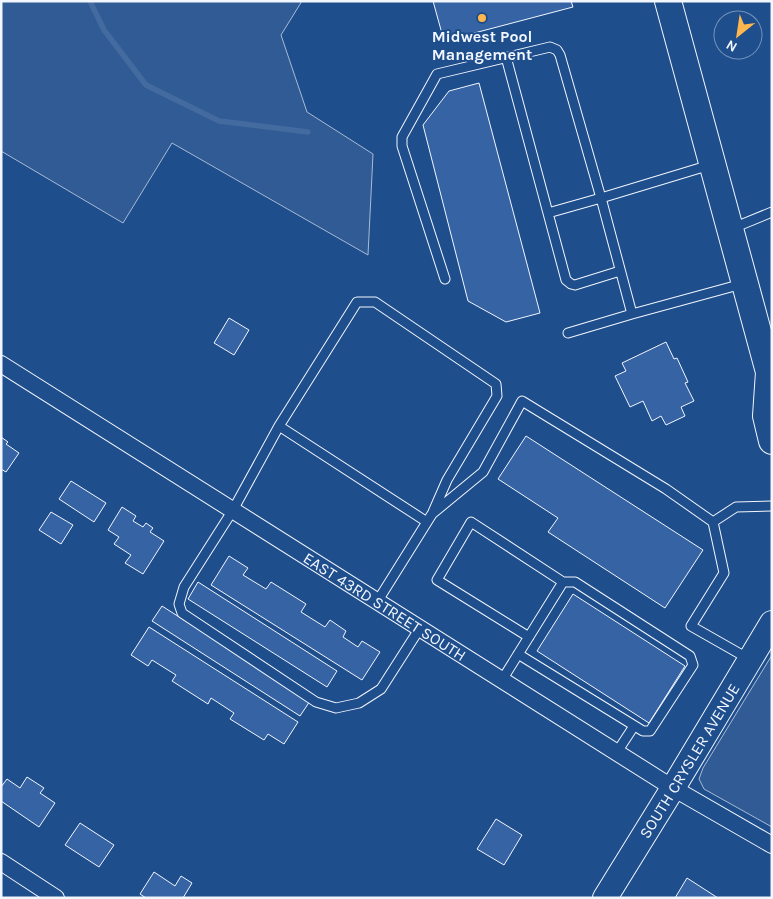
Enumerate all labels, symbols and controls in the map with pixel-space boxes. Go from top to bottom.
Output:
north arrow [713,10,763,60]
marker: Midwest Pool Management [476,12,488,24]
place label: Midwest Pool Management [432,27,532,64]
text: N [723,36,740,56]
street label: EAST 43RD STREET SOUTH [300,548,470,665]
street label: SOUTH CRYSLER AVENUE [635,680,744,842]

